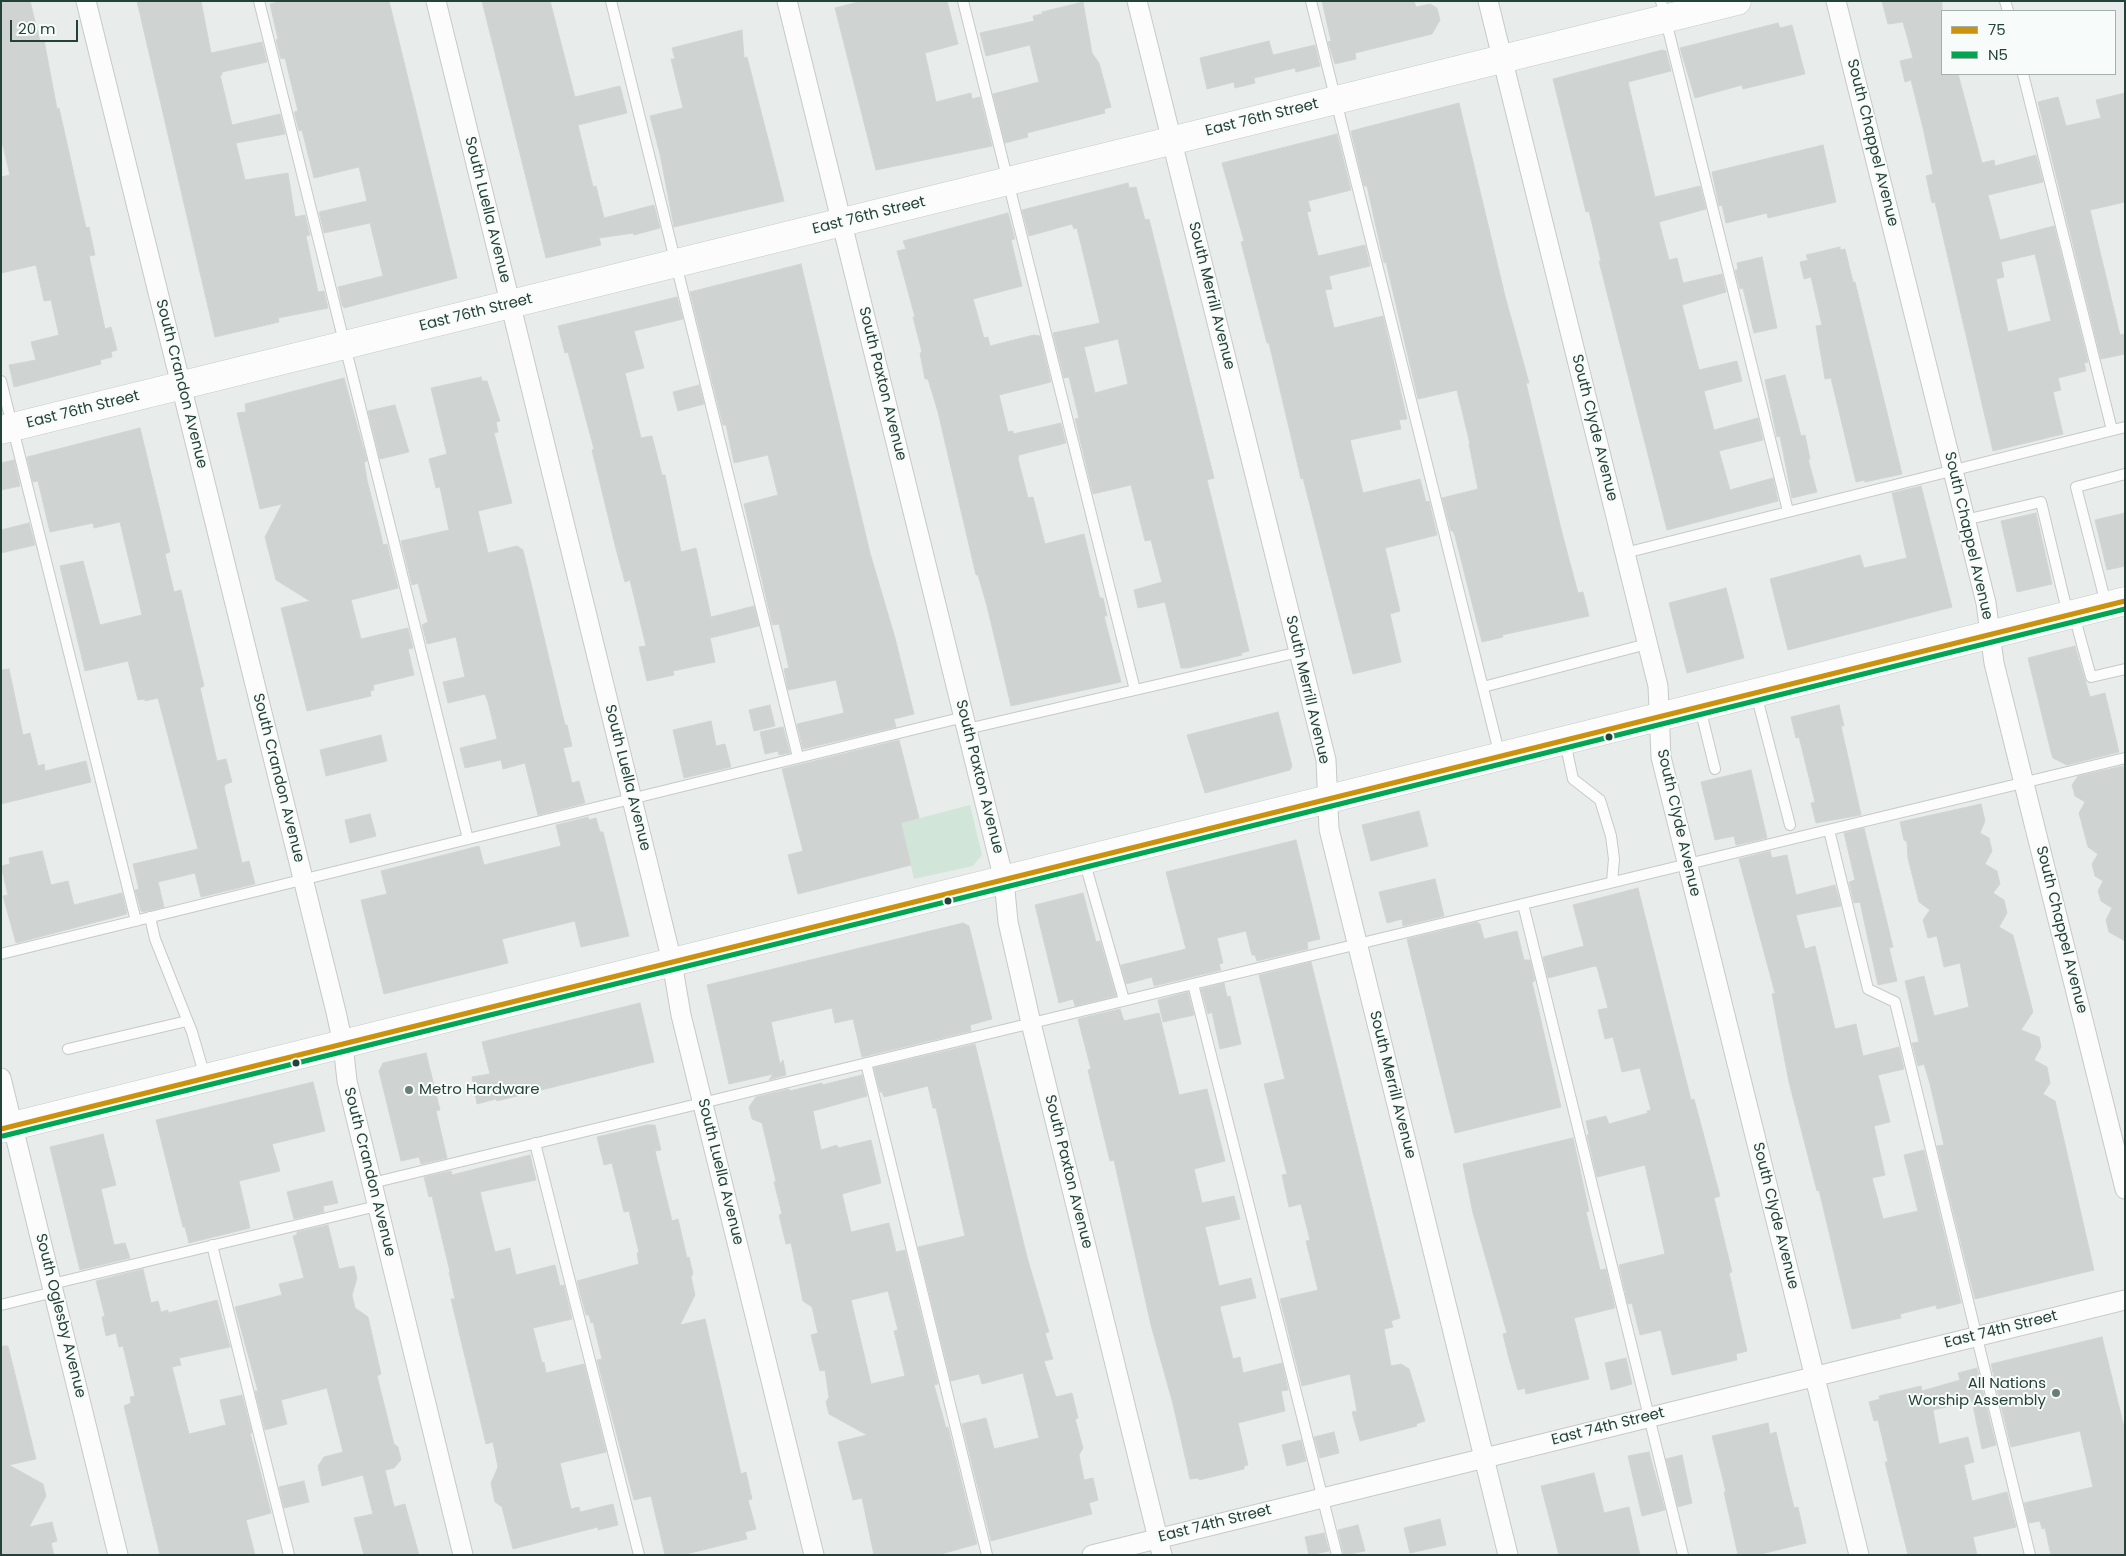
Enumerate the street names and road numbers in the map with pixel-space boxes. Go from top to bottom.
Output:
street label: South Chappel Avenue [1842,57,1902,229]
street label: East 76th Street [1204,95,1320,141]
street label: South Luella Avenue [460,135,514,285]
street label: East 76th Street [811,193,927,239]
street label: South Merrill Avenue [1184,220,1238,372]
street label: East 76th Street [418,290,534,336]
street label: South Crandon Avenue [151,298,211,470]
street label: South Paxton Avenue [854,305,910,463]
street label: South Clyde Avenue [1567,353,1621,503]
street label: East 76th Street [25,387,141,433]
street label: South Chappel Avenue [1940,450,1996,622]
street label: South Merrill Avenue [1281,614,1333,766]
street label: South Crandon Avenue [248,692,308,864]
street label: South Paxton Avenue [951,698,1007,856]
street label: South Luella Avenue [600,703,654,853]
street label: South Clyde Avenue [1652,748,1704,898]
street label: South Chappel Avenue [2031,844,2091,1016]
street label: South Merrill Avenue [1365,1009,1419,1161]
street label: South Crandon Avenue [339,1086,399,1258]
street label: South Paxton Avenue [1040,1093,1096,1251]
street label: South Luella Avenue [693,1097,747,1247]
street label: South Clyde Avenue [1748,1141,1802,1291]
street label: South Oglesby Avenue [31,1232,89,1400]
street label: East 74th Street [1943,1307,2059,1353]
street label: East 74th Street [1550,1404,1666,1450]
street label: East 74th Street [1157,1501,1273,1547]

